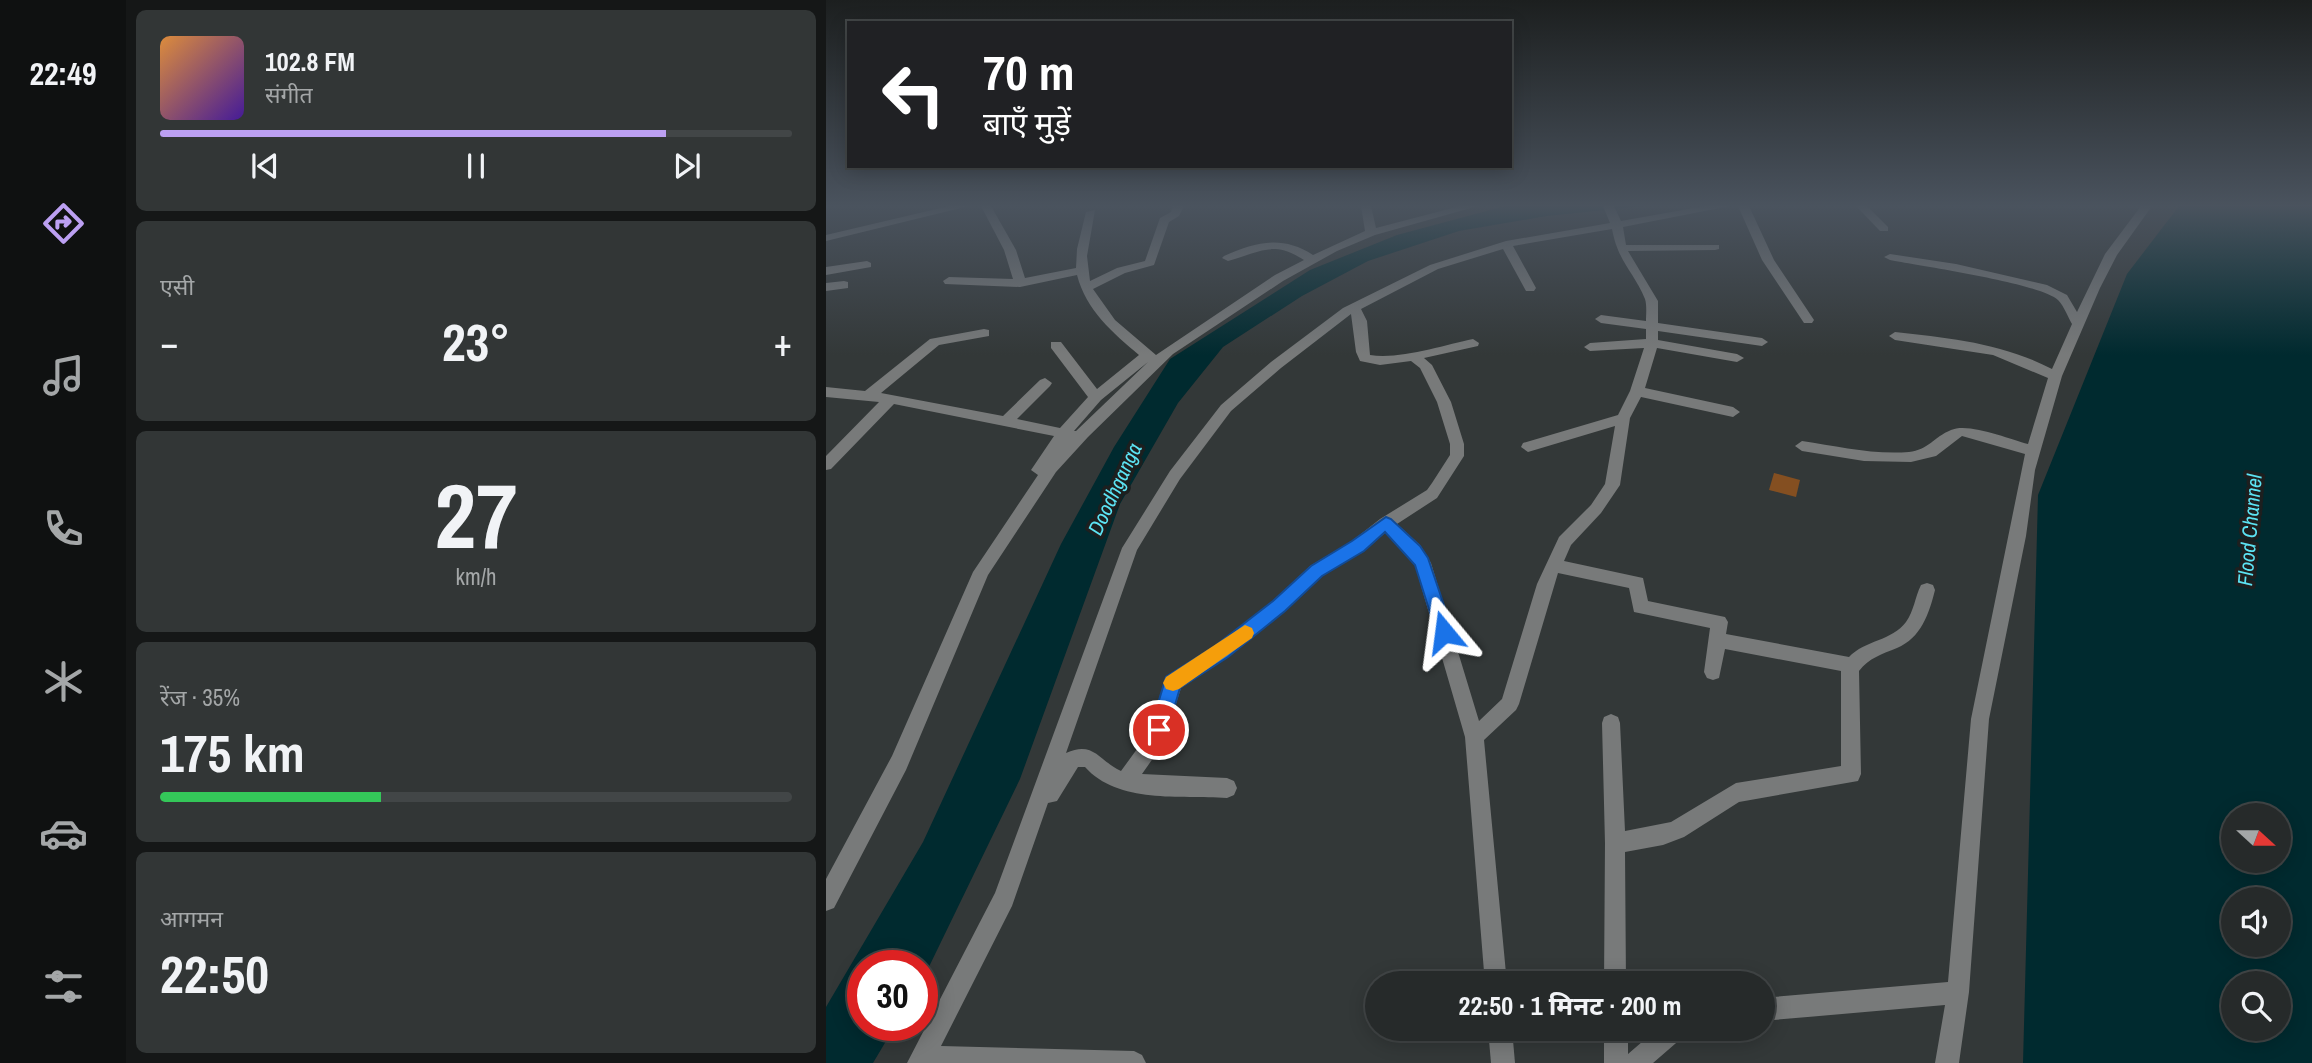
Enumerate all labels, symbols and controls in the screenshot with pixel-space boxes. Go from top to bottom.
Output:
text: 70 m [983,39,1075,105]
text: 102.8 FM [265,44,355,79]
icon: left [868,49,959,140]
text: 22:49 [29,52,97,95]
text: संगीत [265,79,313,110]
text: बाएँ मुड़ें [983,102,1071,145]
icon: previous [246,147,284,185]
icon: pause [457,147,495,185]
icon: next [668,147,706,185]
icon: directions [39,199,88,248]
text: एसी [160,271,194,302]
text: 23° [442,307,510,377]
text: − [160,317,178,368]
text: + [774,317,792,368]
icon: music [39,351,88,400]
water label: Doodhganga [1081,438,1149,540]
text: 27 [435,454,518,576]
water label: Flood Channel [2230,472,2269,587]
icon: phone [39,504,88,553]
text: km/h [456,561,496,592]
position arrow [1407,595,1481,669]
icon: climate [39,657,88,706]
text: रेंज · 35% [160,682,240,713]
pin [1129,700,1189,760]
icon: arrive [1140,711,1178,749]
text: 175 km [160,718,305,788]
north arrow [2221,803,2291,873]
map controls [2221,803,2291,1041]
icon: car [39,809,88,858]
button: sound [2221,887,2291,957]
text: आगमन [160,903,223,934]
text: 22:50 [160,939,269,1009]
speed limit sign: 30 [847,950,938,1041]
icon: filters [39,962,88,1011]
button: search [2221,971,2291,1041]
text: 22:50 · 1 मिनट · 200 m [1459,988,1681,1023]

